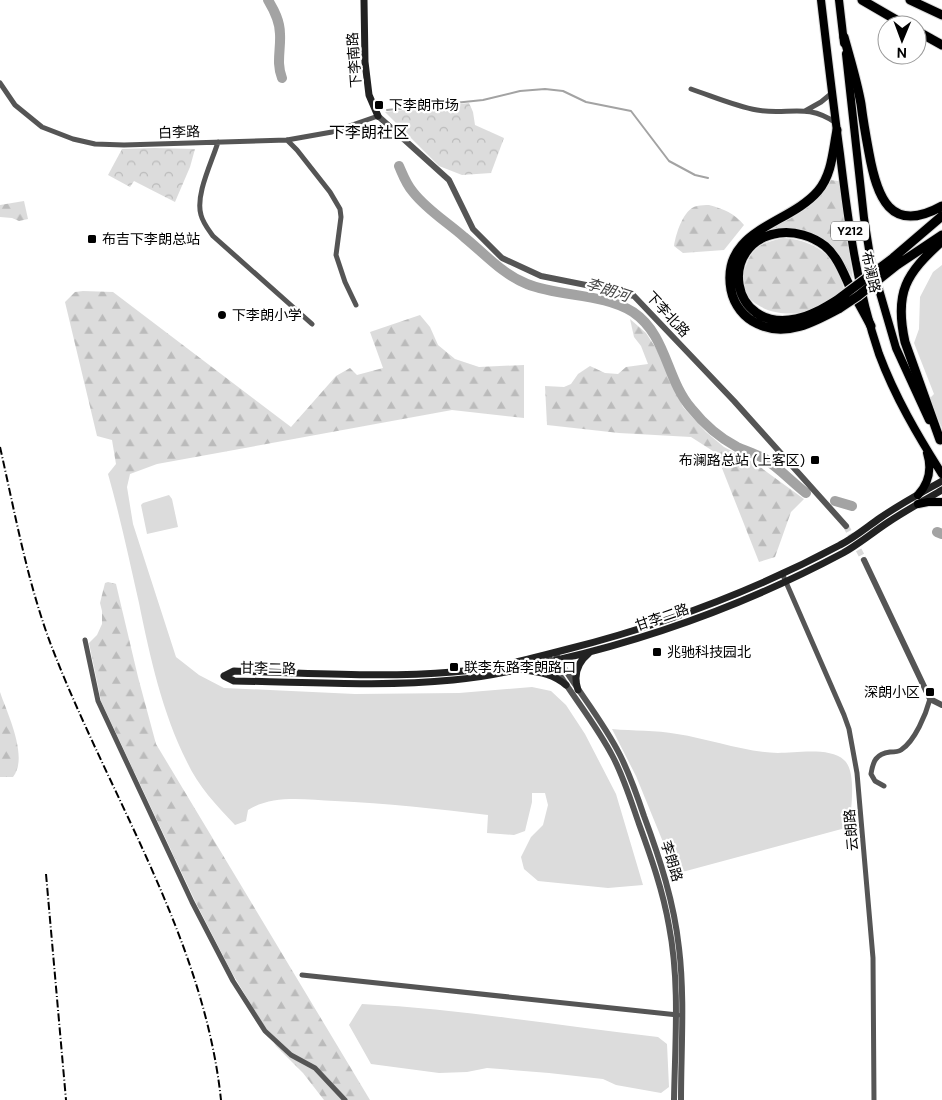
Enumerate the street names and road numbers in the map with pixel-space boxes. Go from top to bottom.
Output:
street label: 下李南路 [343,31,365,89]
street label: 白李路 [158,122,200,142]
road number: Y212 [831,222,869,240]
street label: 布澜路 [858,250,884,294]
street label: 下李北路 [642,287,694,341]
street label: 甘李二路 [633,599,691,635]
street label: 甘李二路 [240,659,296,677]
street label: 云朗路 [840,808,862,852]
street label: 李朗路 [657,838,687,884]

